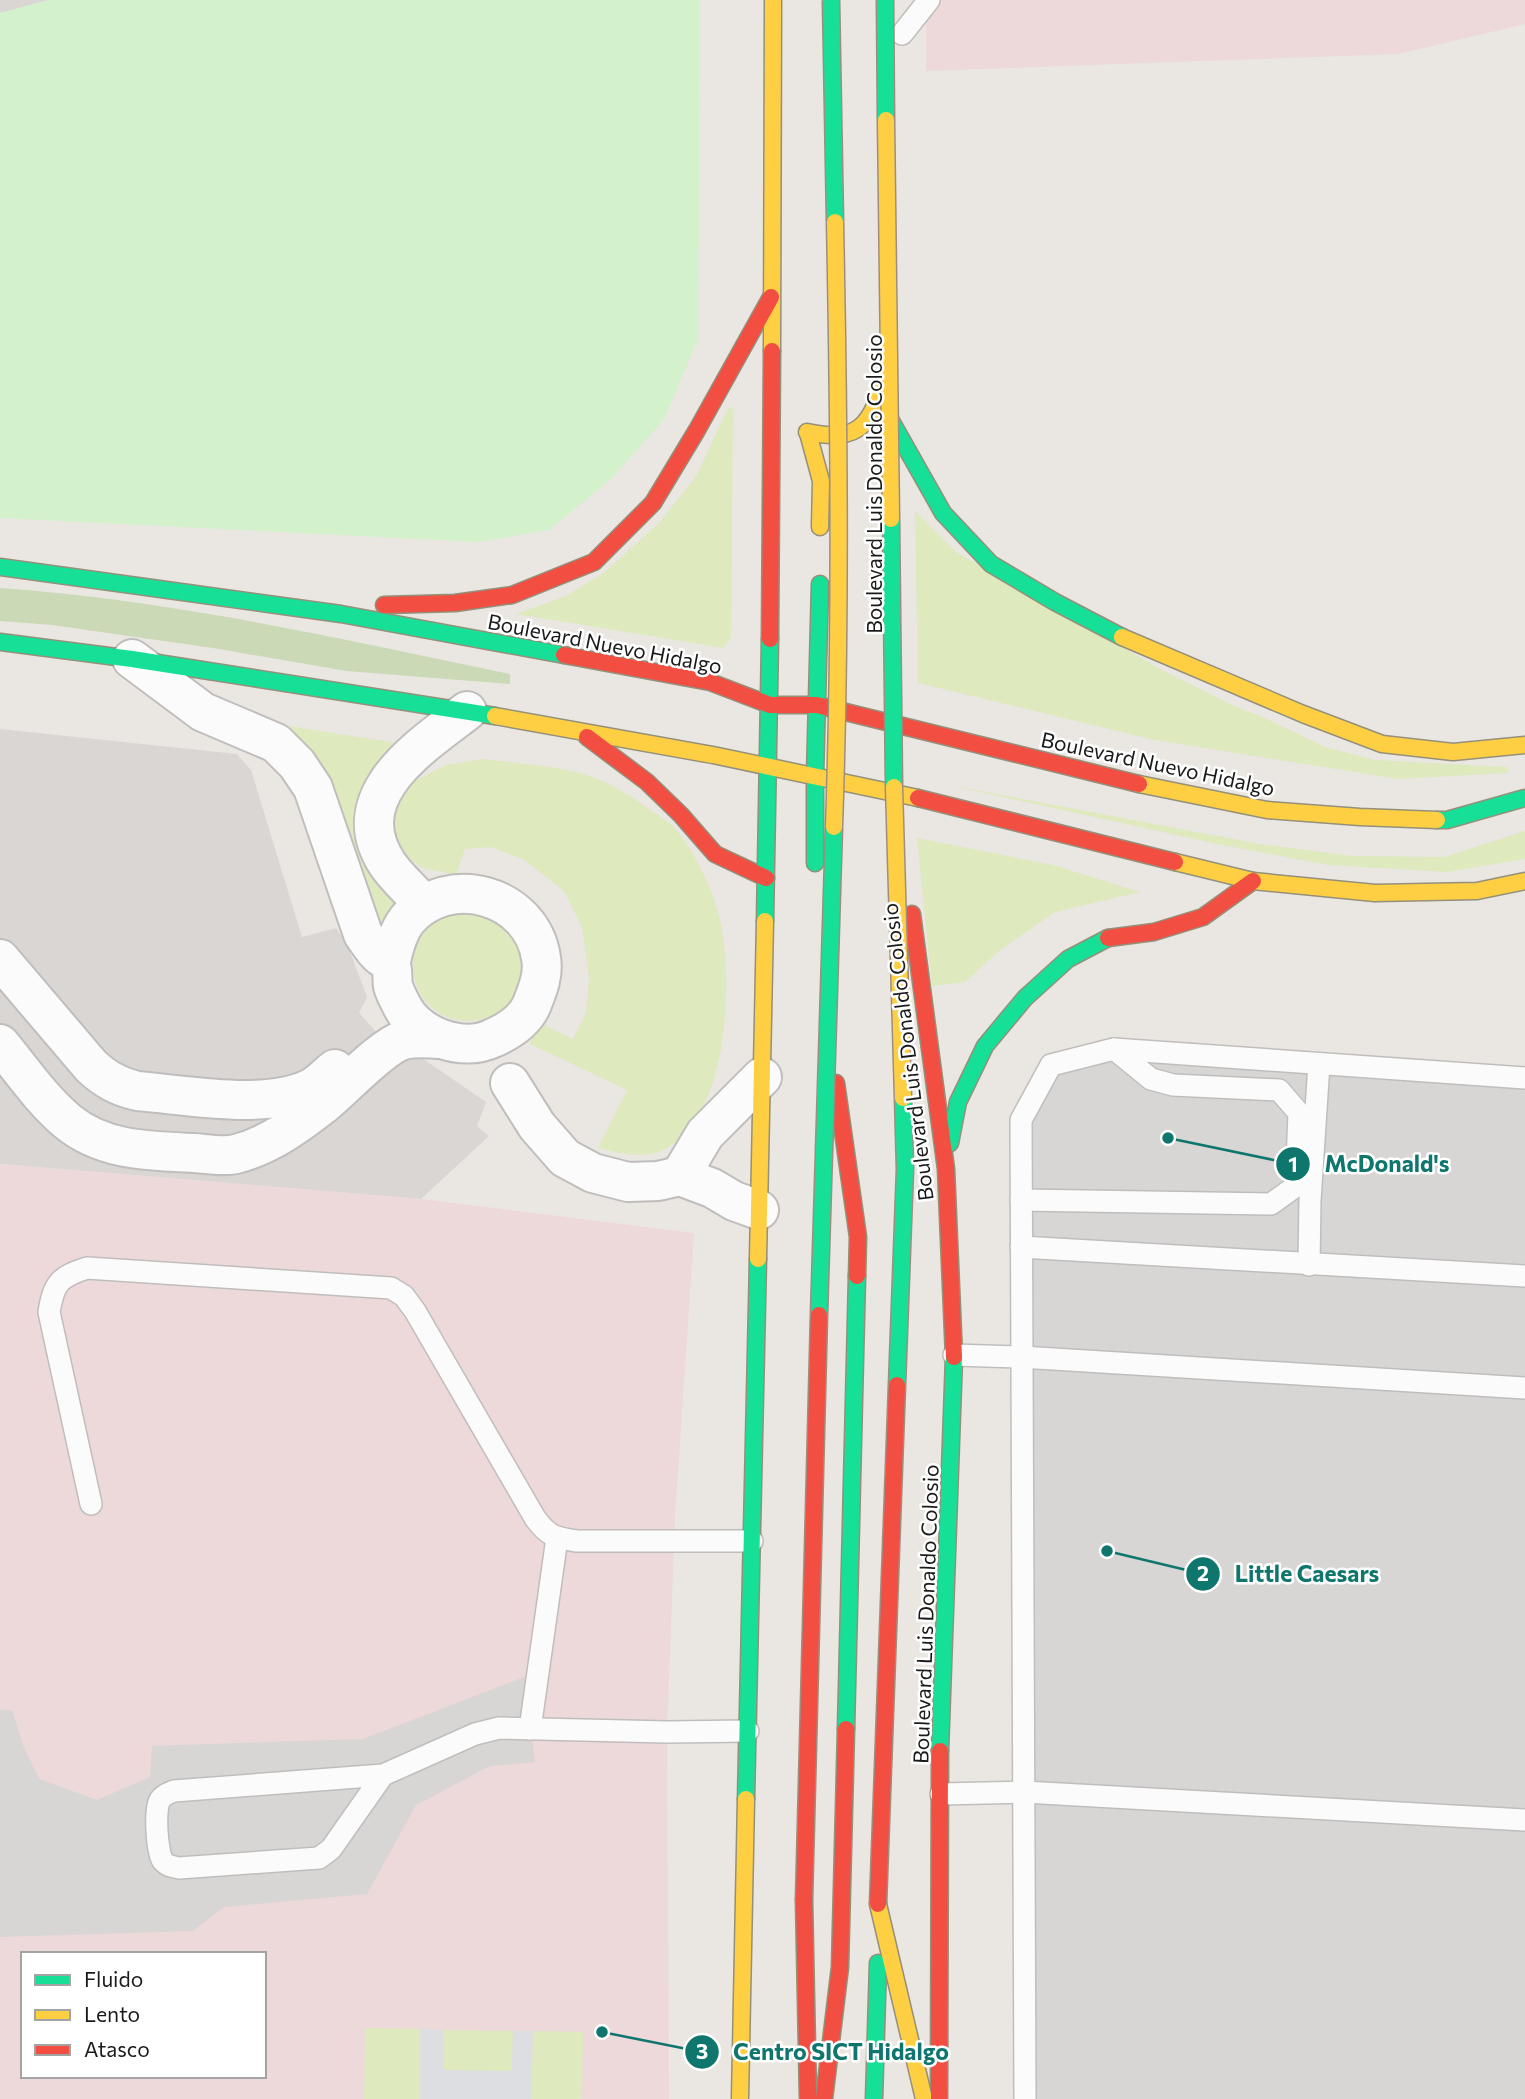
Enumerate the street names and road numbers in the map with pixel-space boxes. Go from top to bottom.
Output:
street label: Boulevard Luis Donaldo Colosio [861,334,886,634]
street label: Boulevard Nuevo Hidalgo [486,608,724,678]
street label: Boulevard Nuevo Hidalgo [1039,726,1277,800]
street label: Boulevard Luis Donaldo Colosio [876,902,938,1202]
street label: Boulevard Luis Donaldo Colosio [907,1464,943,1764]

